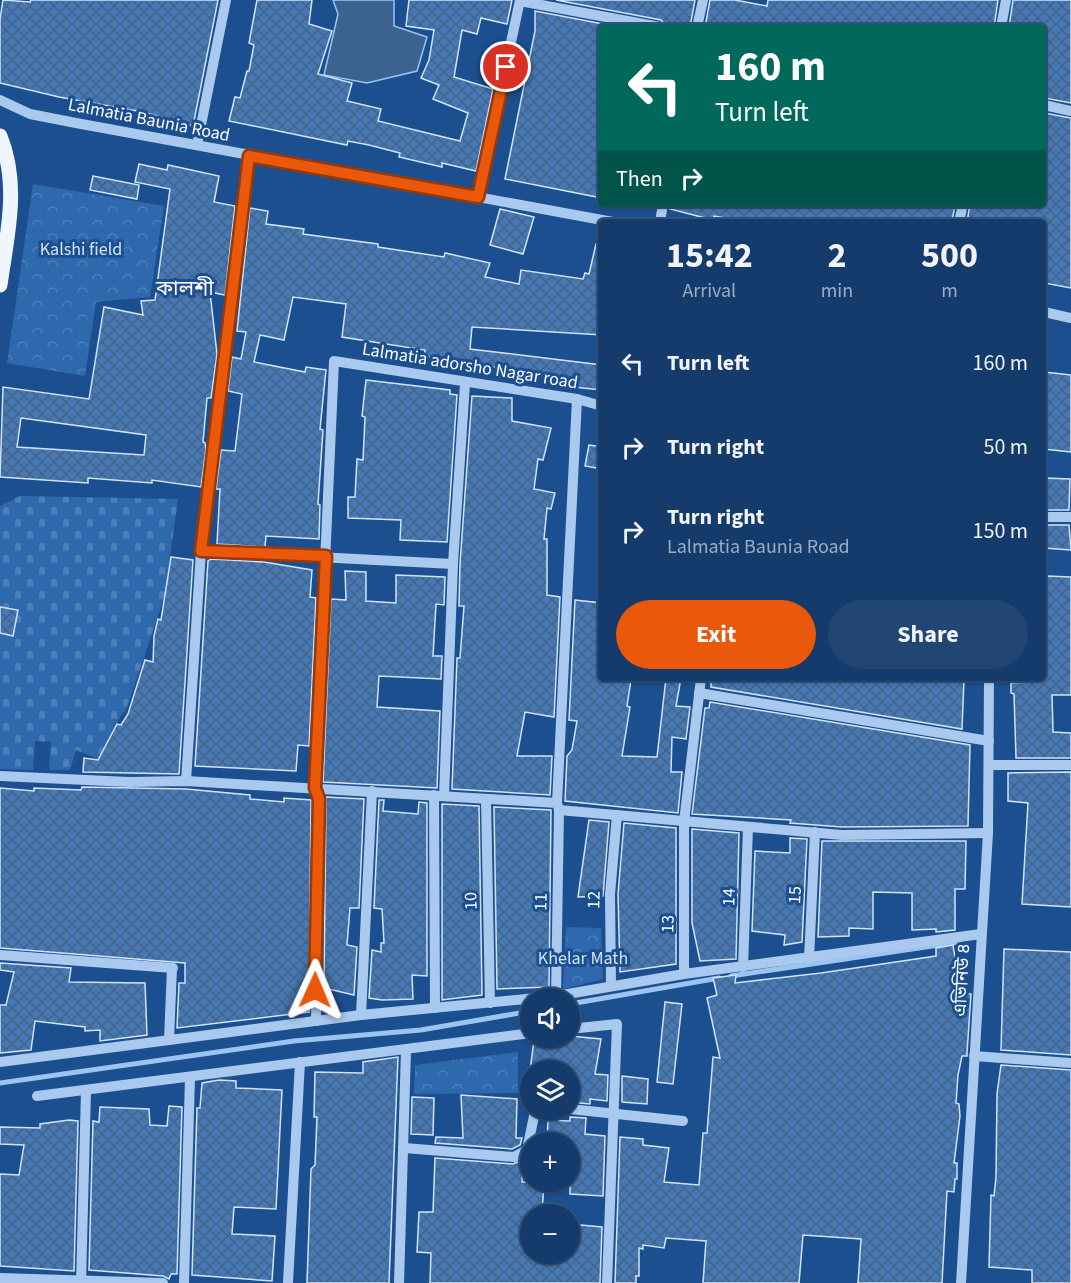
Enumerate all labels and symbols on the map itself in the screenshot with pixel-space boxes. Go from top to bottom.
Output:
pin [480,41,531,92]
street label: Lalmatia Baunia Road [66,92,232,148]
park label: Kalshi field [40,237,122,262]
district label: কালশী [155,273,214,303]
street label: Lalmatia adorsho Nagar road [360,337,580,395]
street label: 15 [782,885,808,905]
street label: 14 [716,888,742,906]
street label: 12 [581,891,607,909]
street label: 10 [458,892,484,910]
street label: 11 [528,893,554,911]
street label: 13 [655,915,681,933]
street label: এভিনিউ ৪ [948,943,976,1017]
park label: Khelar Math [538,946,628,971]
position arrow [283,958,347,1022]

